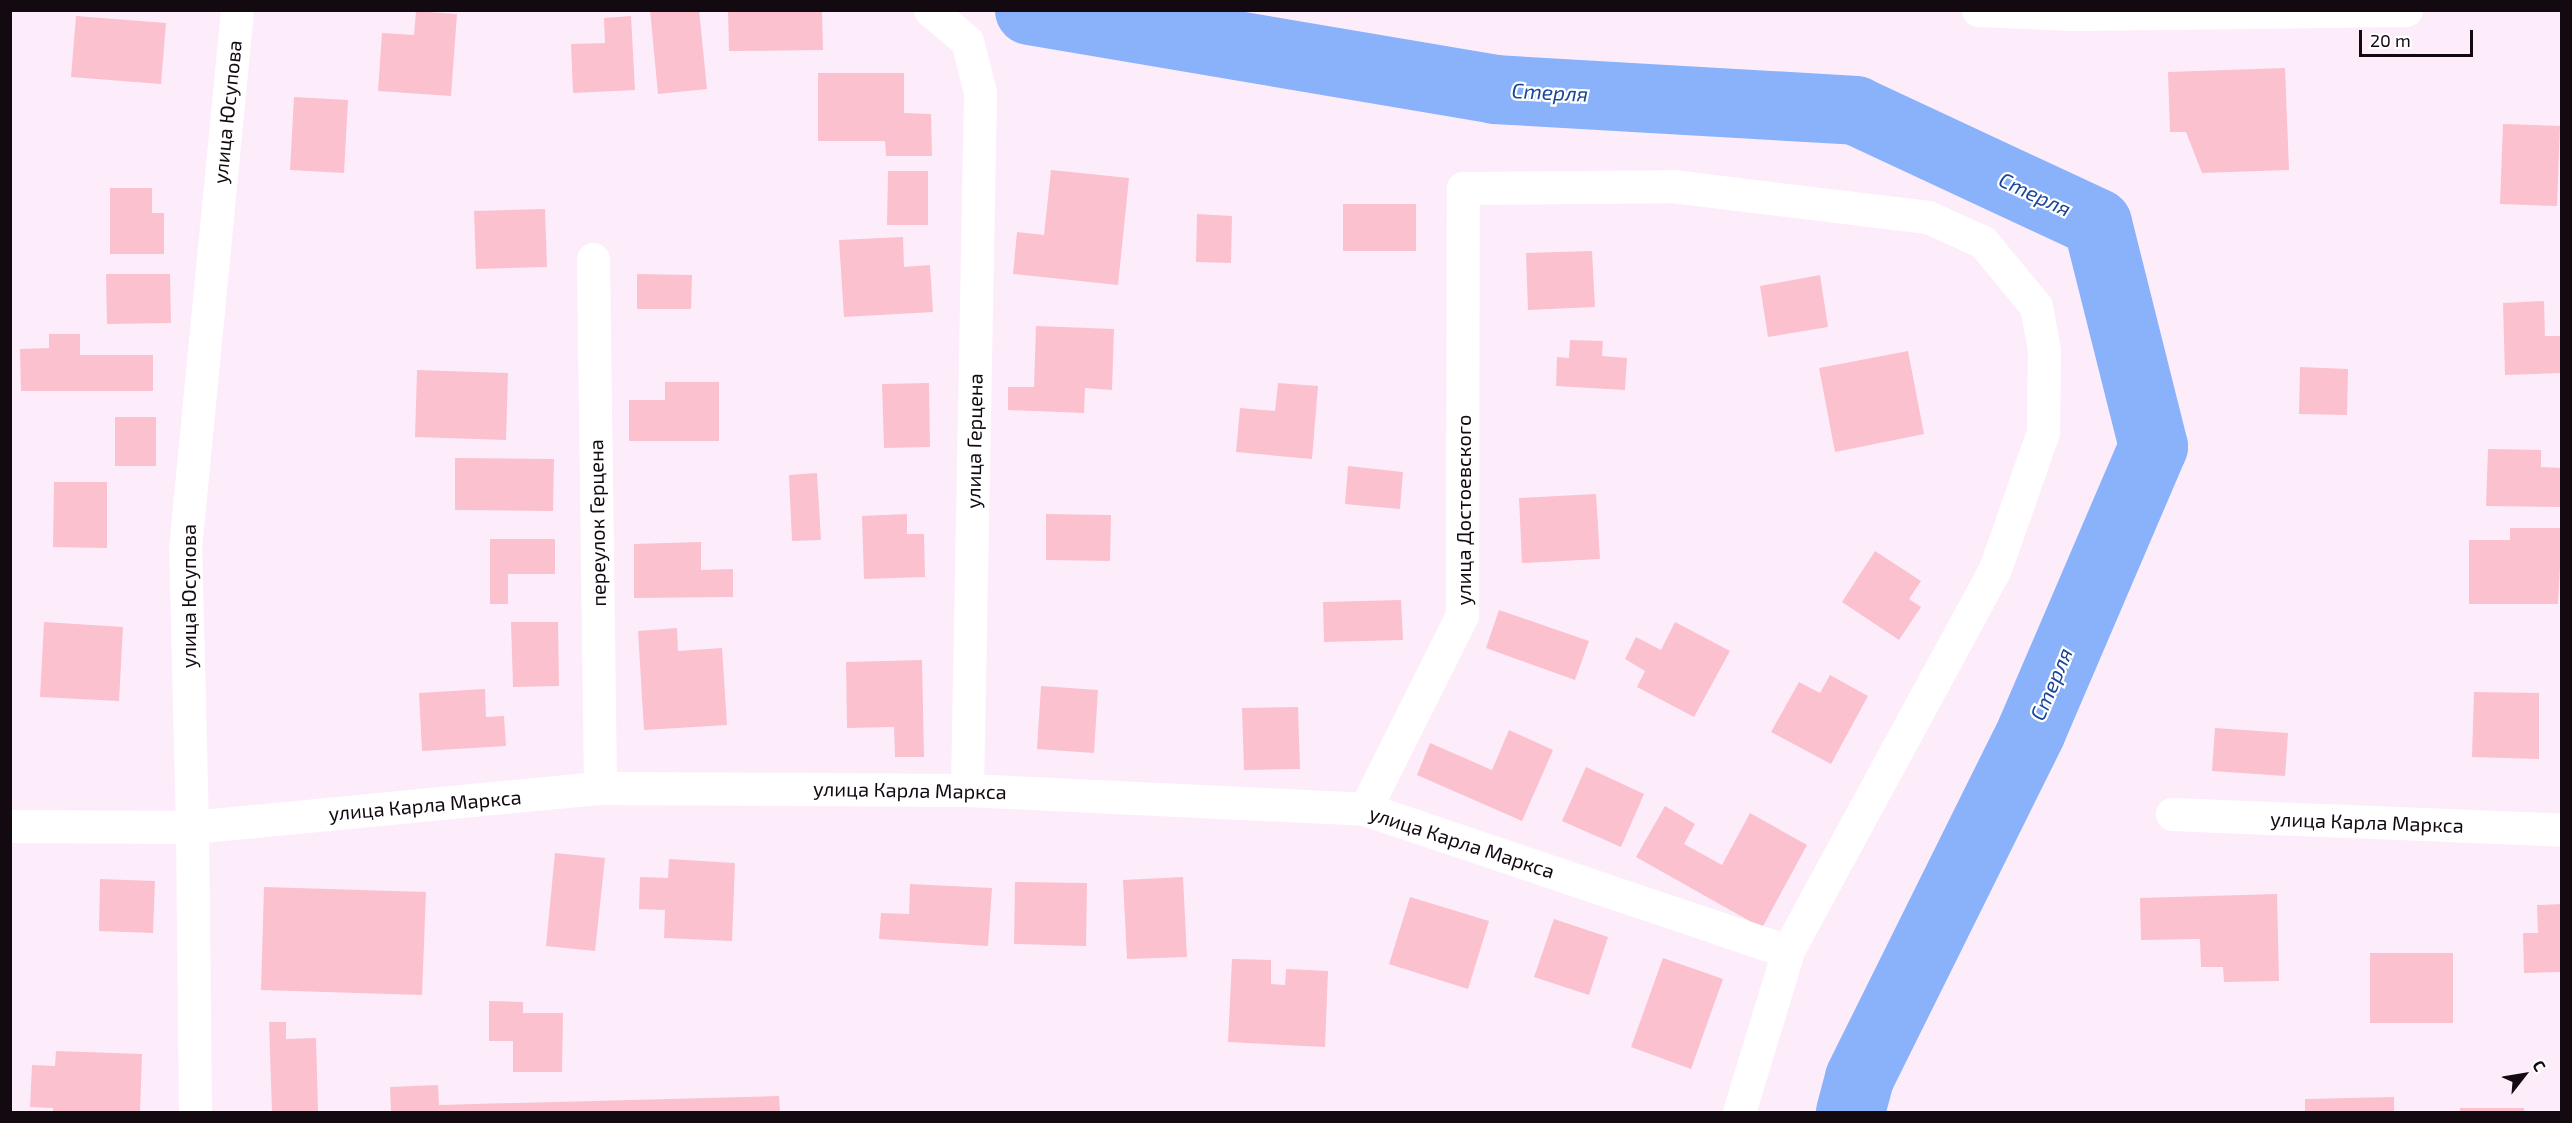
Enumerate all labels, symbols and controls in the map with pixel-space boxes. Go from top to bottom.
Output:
scale bar [2362,18,2476,56]
text: 20 m [2370,29,2411,51]
street label: улица Юсупова [208,39,246,185]
water label: Стерля [1511,77,1589,107]
water label: Стерля [1995,166,2075,222]
street label: улица Герцена [961,373,987,509]
street label: улица Достоевского [1451,415,1475,605]
street label: переулок Герцена [584,439,610,607]
street label: улица Юсупова [176,524,200,668]
water label: Стерля [2024,644,2078,724]
street label: улица Карла Маркса [813,776,1007,804]
street label: улица Карла Маркса [328,785,522,825]
street label: улица Карла Маркса [1366,801,1558,883]
street label: улица Карла Маркса [2270,807,2464,837]
north arrow [2494,1045,2554,1105]
text: С [2529,1057,2550,1074]

